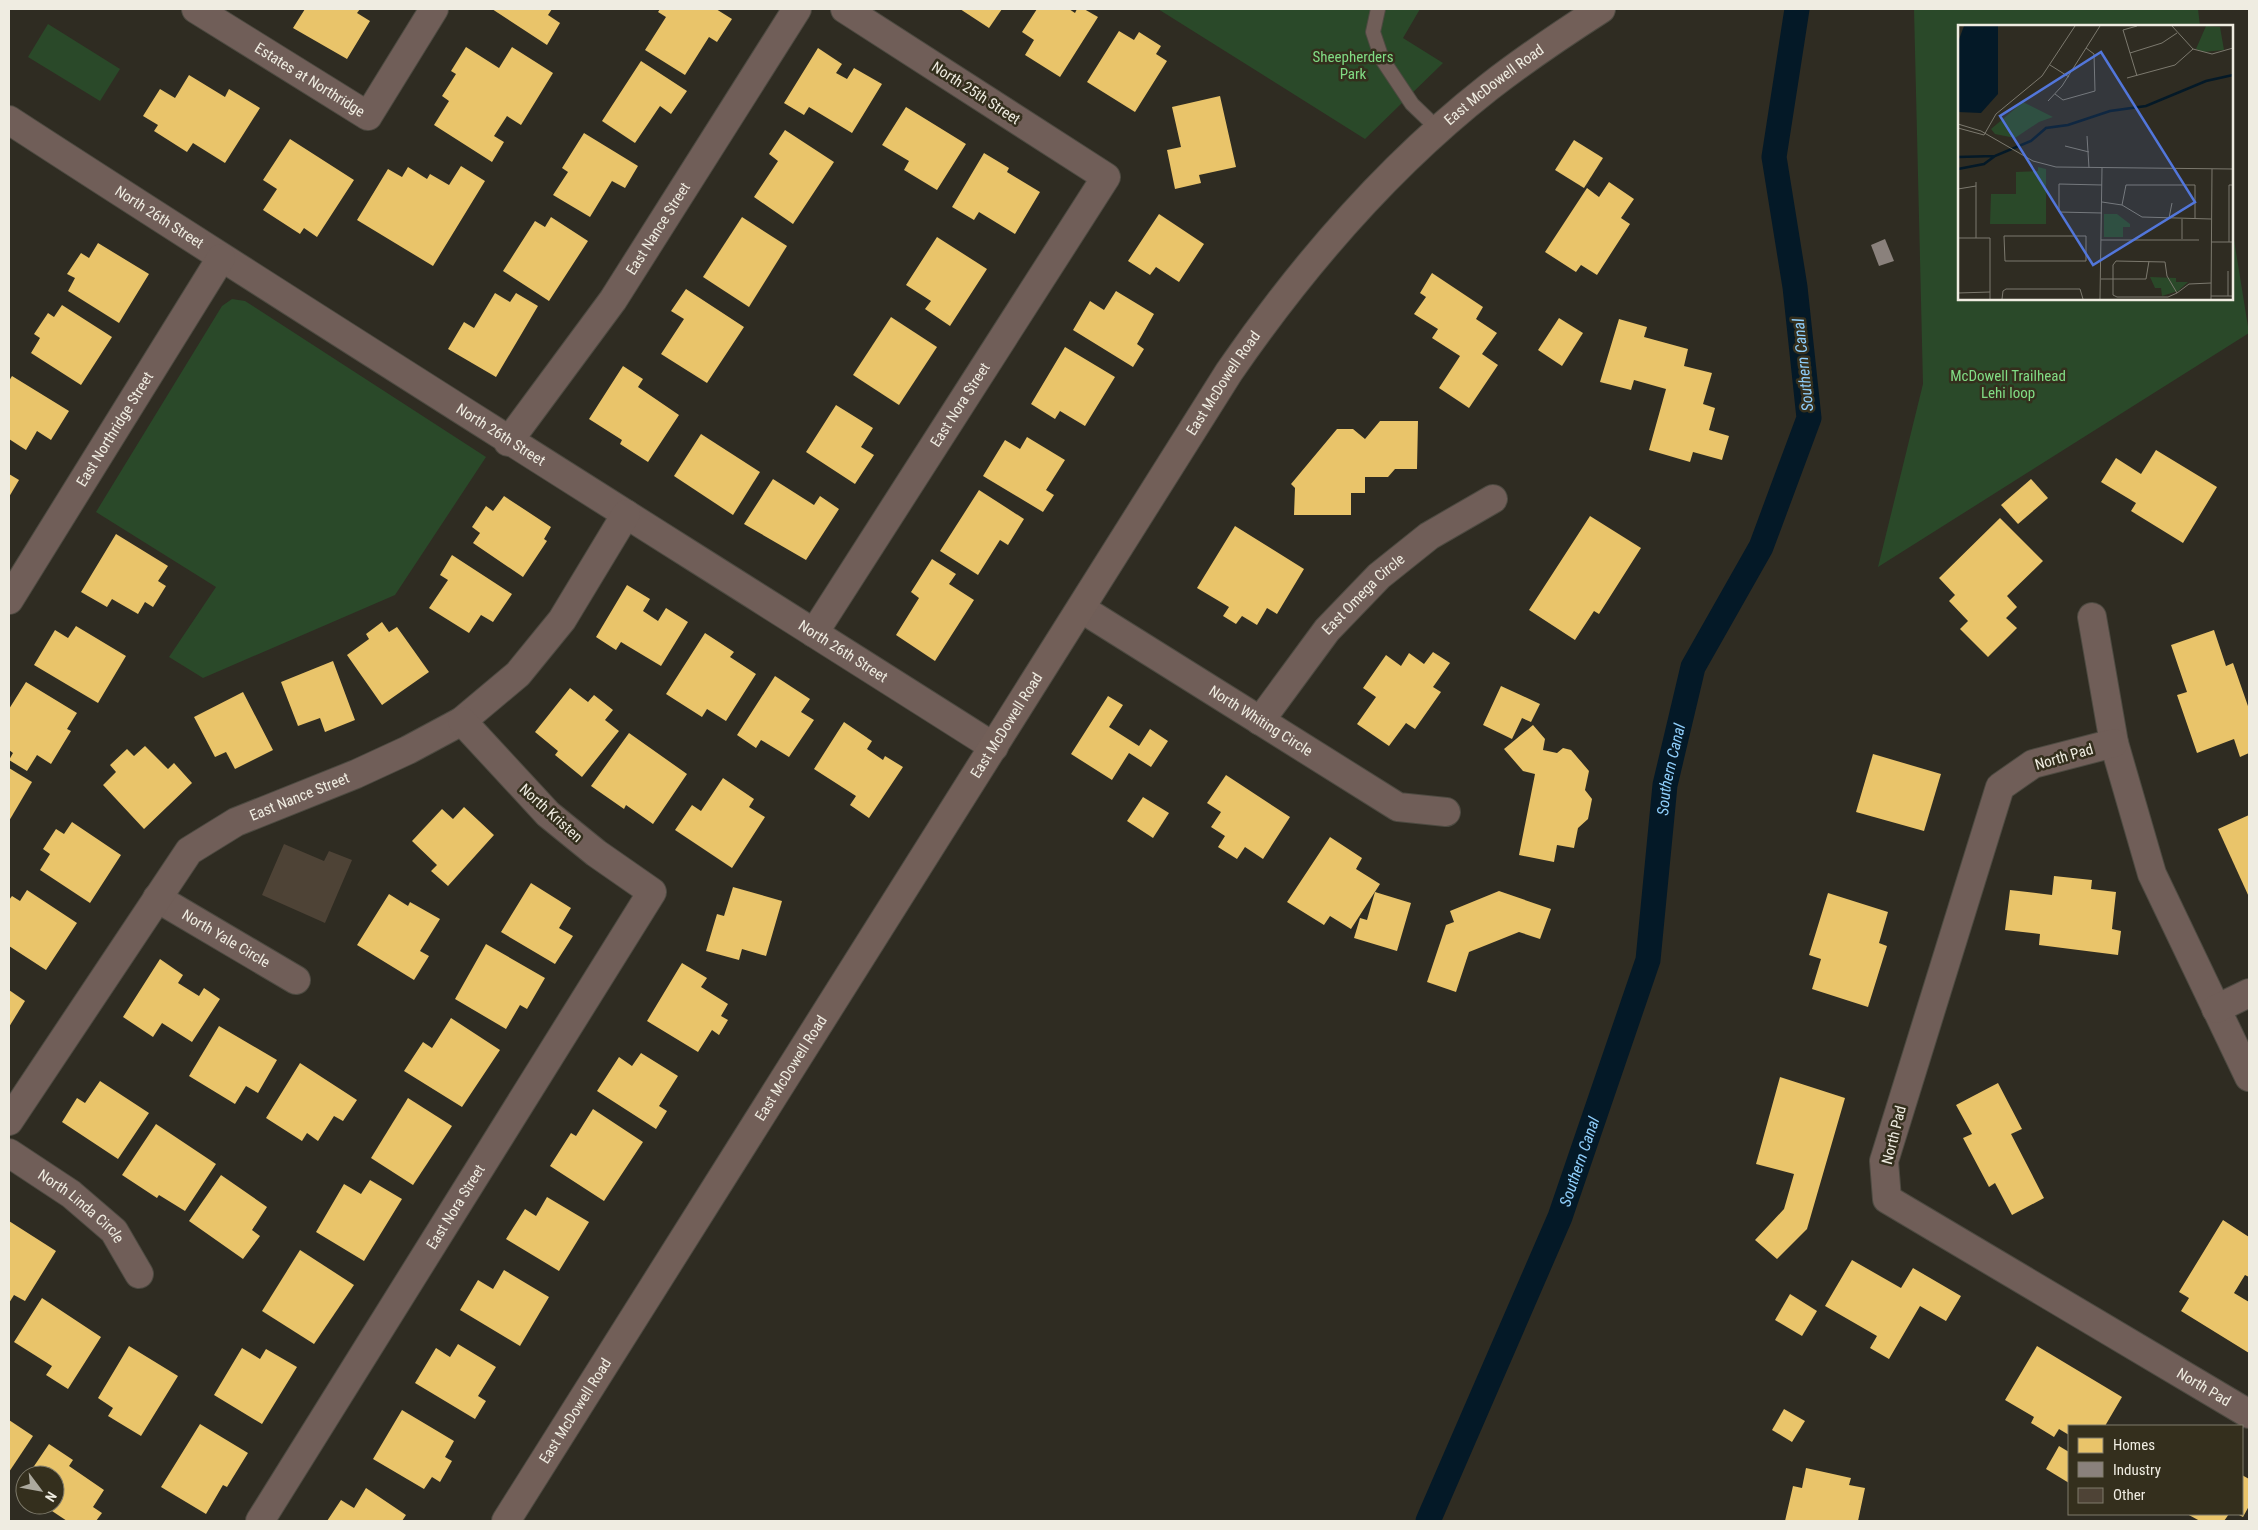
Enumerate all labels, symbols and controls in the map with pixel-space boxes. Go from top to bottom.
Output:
inset map [1958,25,2233,300]
street label: Estates at Northridge [251,39,368,121]
street label: East McDowell Road [1441,41,1547,129]
park label: Sheepherders Park [1312,48,1394,83]
street label: North 25th Street [928,58,1024,128]
street label: East Nance Street [622,179,694,278]
street label: North 26th Street [112,182,207,252]
water label: Southern Canal [1789,317,1817,412]
street label: East McDowell Road [1182,328,1264,439]
street label: East Nora Street [927,359,994,450]
park label: McDowell Trailhead Lehi loop [1950,367,2066,402]
street label: East Northridge Street [73,369,157,490]
street label: North 26th Street [453,400,549,470]
street label: East Omega Circle [1318,550,1408,639]
street label: North 26th Street [795,616,891,686]
street label: East McDowell Road [967,669,1046,781]
street label: North Whiting Circle [1206,682,1316,760]
water label: Southern Canal [1653,721,1689,816]
street label: North Pad [2033,740,2095,774]
street label: East Nance Street [247,769,352,825]
street label: North Kristen [516,780,586,846]
street label: North Yale Circle [179,906,273,972]
street label: East McDowell Road [751,1012,831,1124]
street label: North Pad [1878,1104,1910,1166]
water label: Southern Canal [1555,1114,1603,1209]
street label: East Nora Street [423,1161,489,1253]
street label: North Linda Circle [35,1166,128,1246]
street label: East McDowell Road [535,1355,615,1467]
street label: North Pad [2173,1364,2234,1410]
legend [2068,1425,2243,1515]
text: Homes [2113,1436,2155,1454]
text: Industry [2113,1461,2161,1479]
north arrow [15,1465,65,1515]
text: Other [2113,1486,2146,1504]
text: N [42,1489,60,1505]

